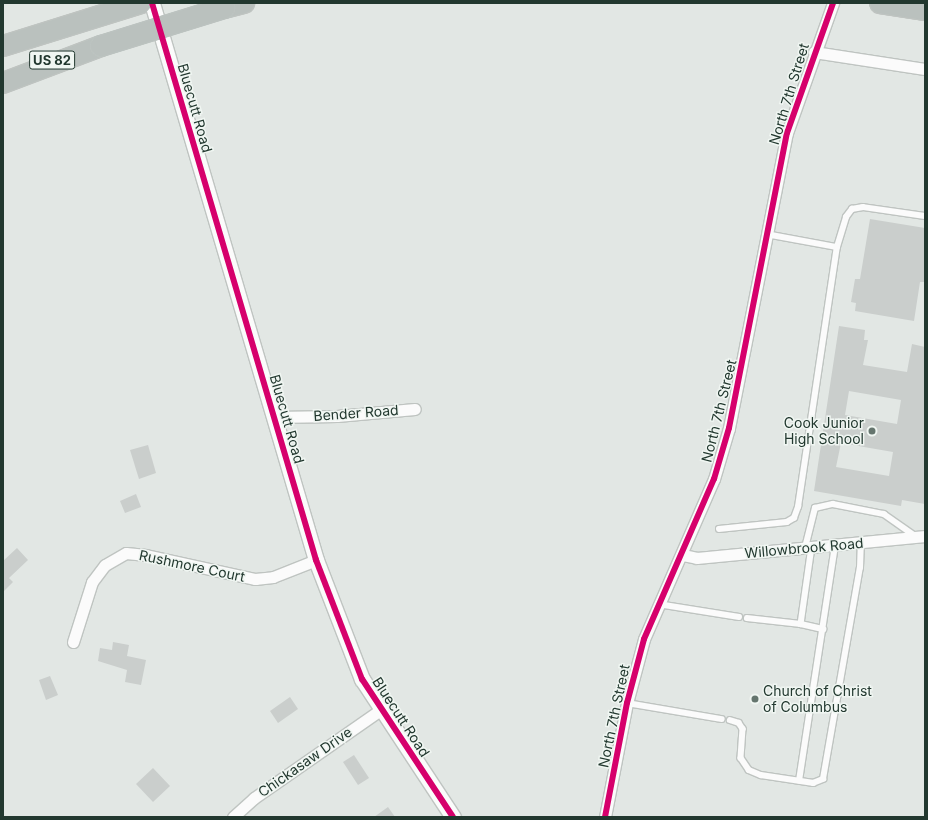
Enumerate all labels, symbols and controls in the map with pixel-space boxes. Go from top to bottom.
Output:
street label: North 7th Street [766,41,812,147]
road number: US 82 [29,49,75,71]
street label: Bluecutt Road [174,62,216,154]
street label: North 7th Street [698,358,740,464]
street label: Bluecutt Road [266,373,308,465]
street label: Bender Road [313,402,399,424]
place label: Cook Junior High School [784,415,864,448]
marker: Cook Junior High School [867,426,877,436]
street label: Willowbrook Road [744,534,864,562]
street label: Rushmore Court [138,547,246,585]
street label: North 7th Street [595,663,633,769]
street label: Bluecutt Road [369,674,433,760]
place label: Church of Christ of Columbus [763,683,872,716]
marker: Church of Christ of Columbus [750,694,760,704]
street label: Chickasaw Drive [255,723,355,801]

